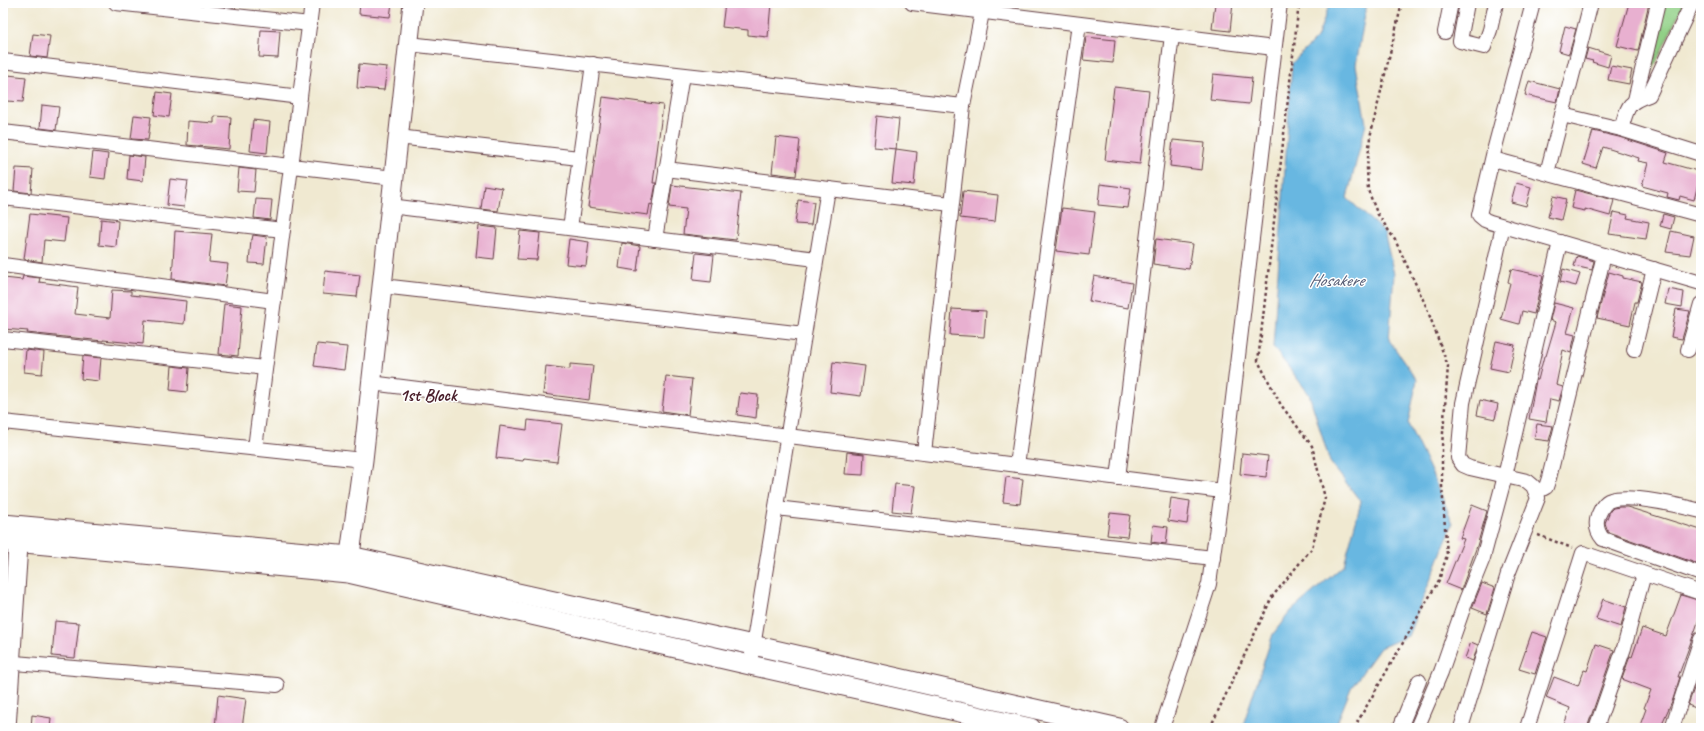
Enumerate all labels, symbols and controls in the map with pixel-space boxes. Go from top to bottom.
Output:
water label: Hosakere [1309,269,1366,291]
district label: 1st Block [399,384,459,406]

